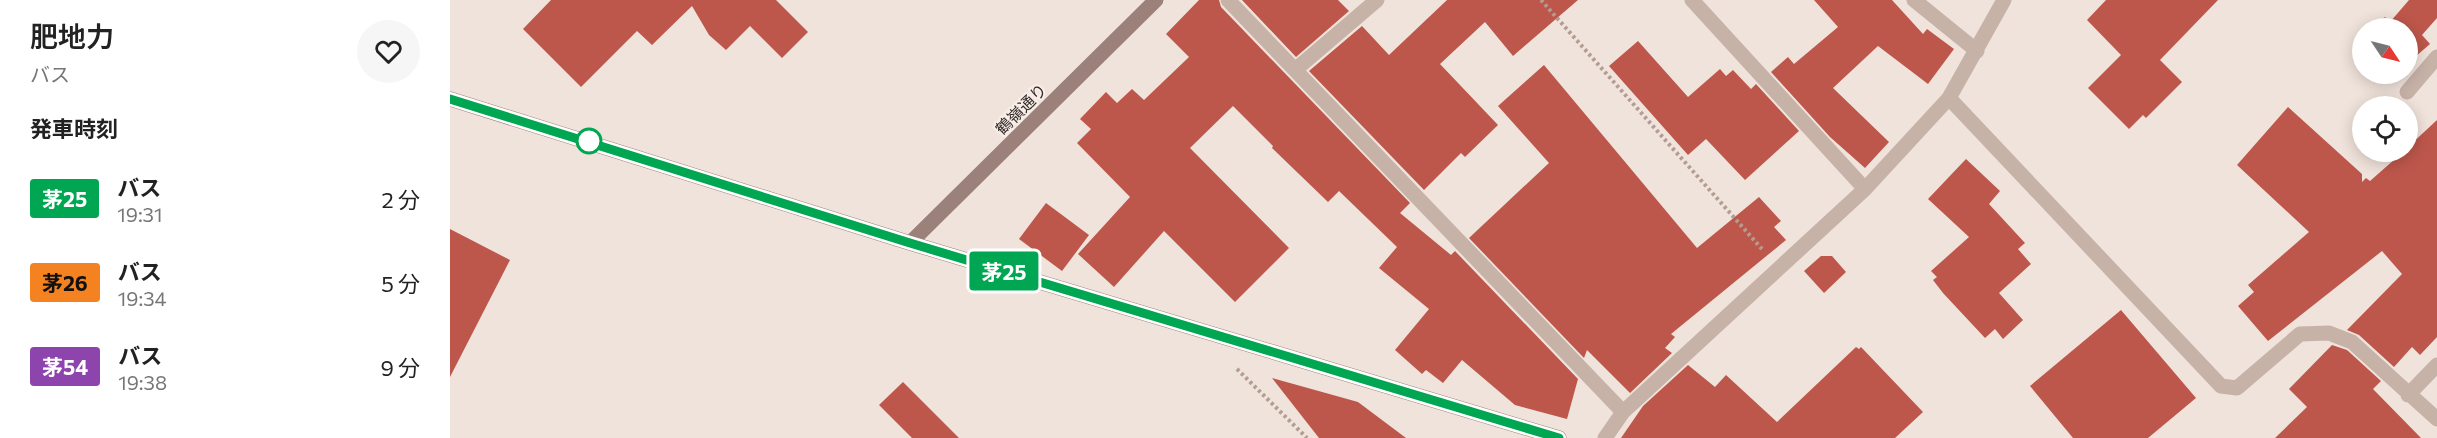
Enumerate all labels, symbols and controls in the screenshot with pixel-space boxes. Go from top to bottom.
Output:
north arrow [2352,18,2418,84]
map controls [2352,18,2418,162]
text: 肥地力 [30,19,114,53]
button: heart [357,20,420,83]
text: バス [30,62,70,86]
street label: 鶴嶺通り [991,79,1050,138]
button: locate [2352,96,2418,162]
text: 発車時刻 [30,115,118,142]
unlabelled marker [576,128,602,154]
text: バス [117,174,161,201]
text: 茅25 [42,186,87,211]
text: 2 分 [382,186,420,213]
text: 19:31 [117,202,163,226]
line badge: 茅25 [970,252,1038,290]
text: バス [118,258,162,285]
text: 茅25 [981,259,1027,284]
text: 茅26 [42,270,88,295]
text: 5 分 [381,270,420,297]
text: 19:34 [118,286,167,310]
text: バス [118,342,162,369]
text: 茅54 [42,354,88,379]
text: 9 分 [380,354,420,381]
text: 19:38 [118,370,167,394]

